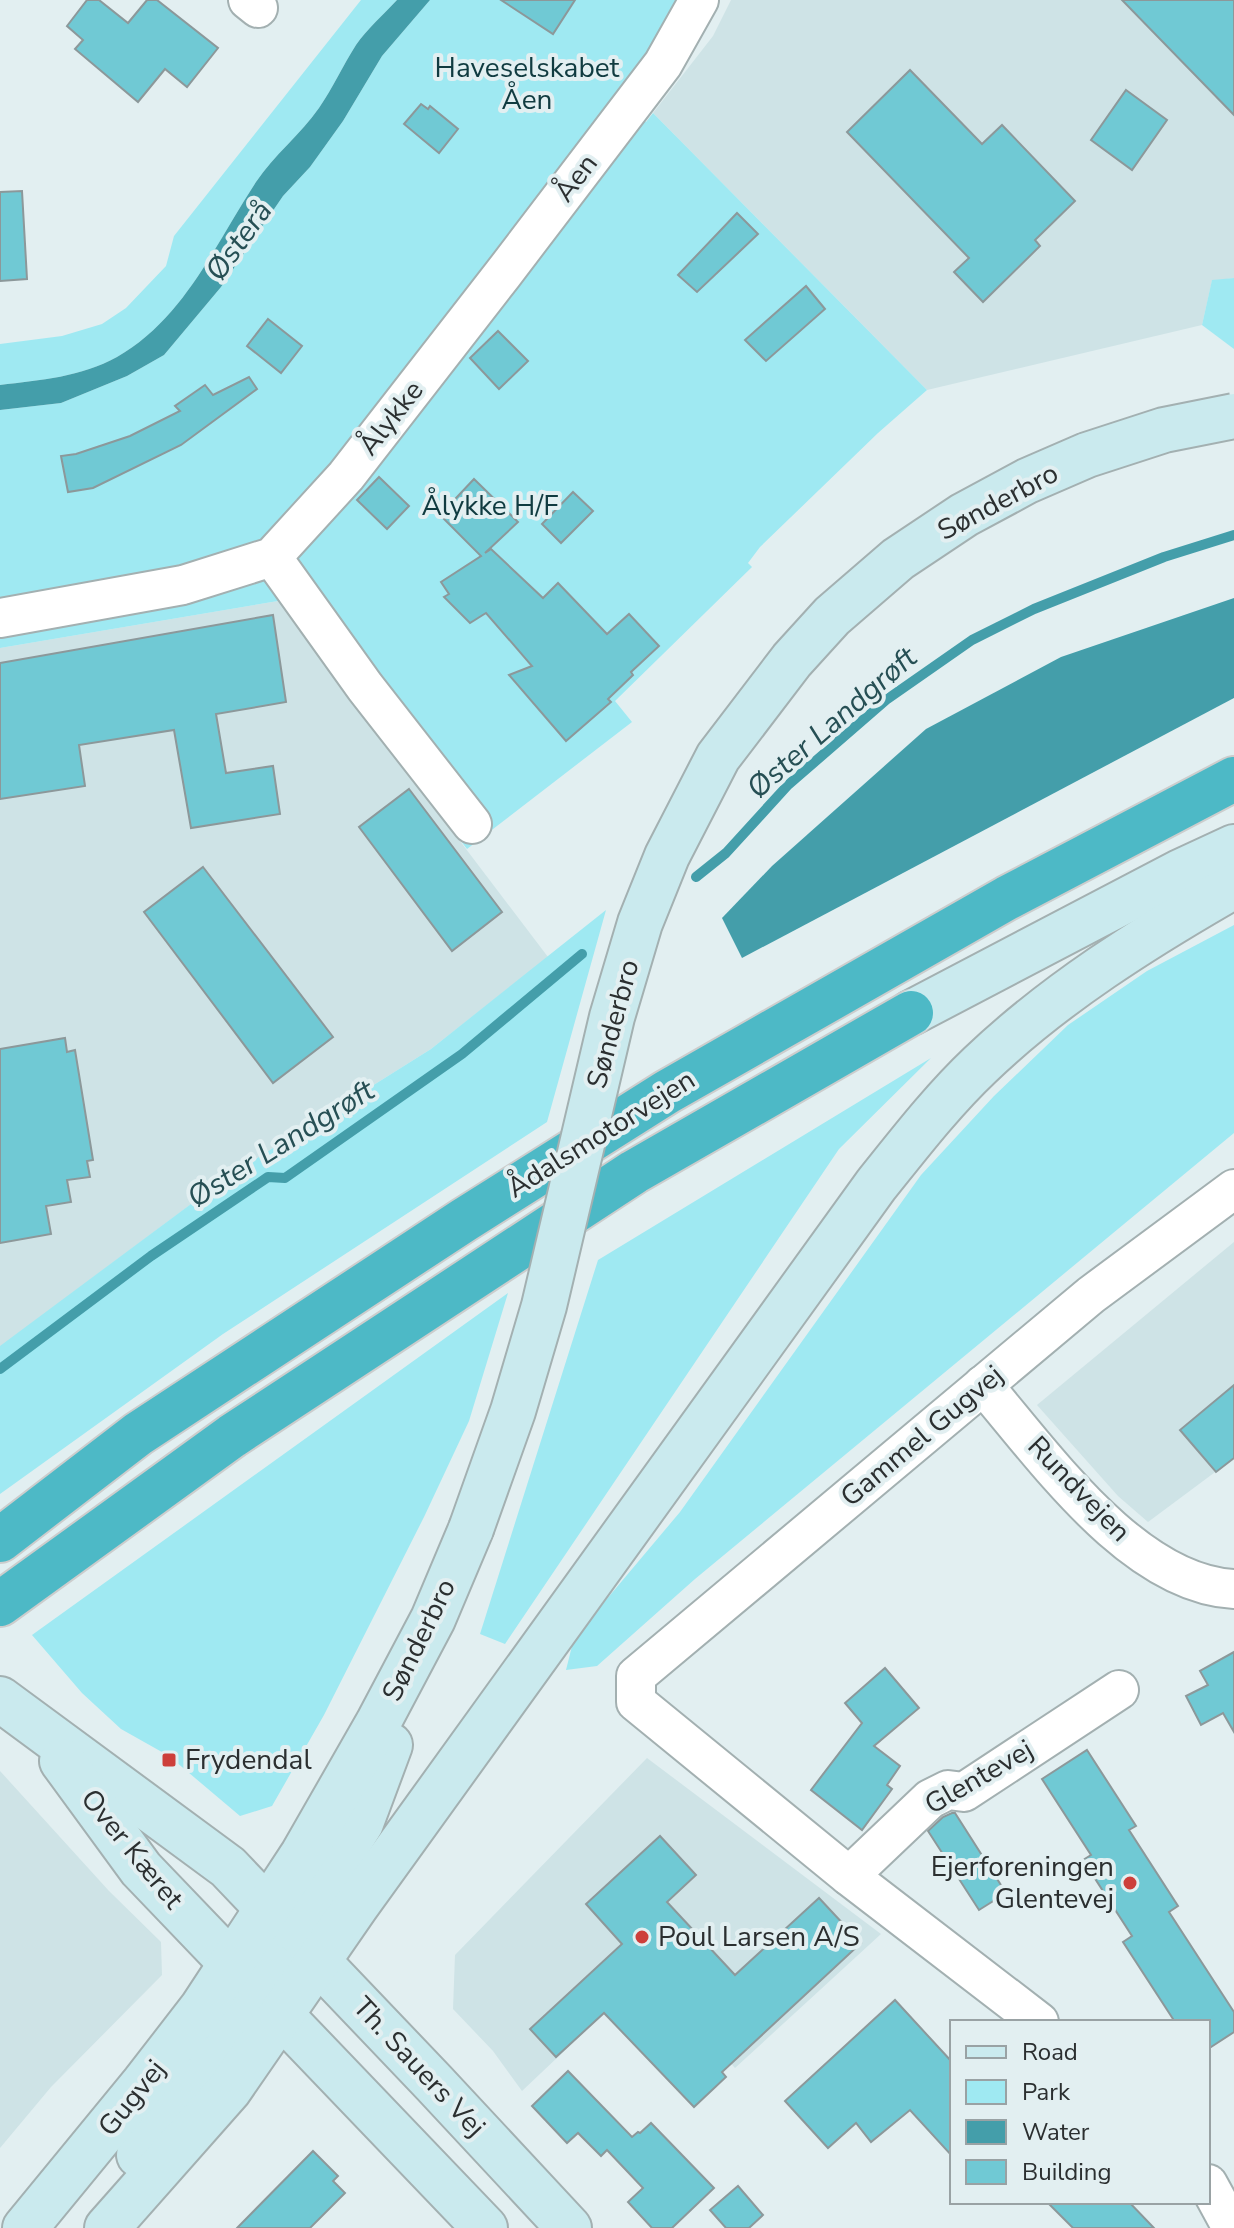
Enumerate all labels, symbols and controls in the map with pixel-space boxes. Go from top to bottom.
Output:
park label: Haveselskabet Åen [435,49,620,119]
street label: Åen [545,146,607,210]
water label: Østerå [196,193,282,289]
street label: Ålykke [349,372,432,463]
street label: Sønderbro [931,454,1065,550]
park label: Ålykke H/F [421,486,559,525]
water label: Øster Landgrøft [738,637,927,808]
street label: Sønderbro [578,955,648,1093]
street label: Ådalsmotorvejen [499,1060,702,1207]
water label: Øster Landgrøft [180,1069,384,1218]
street label: Gammel Gugvej [833,1357,1011,1515]
street label: Rundvejen [1019,1428,1139,1550]
street label: Sønderbro [373,1572,465,1708]
street label: Glentevej [918,1731,1040,1823]
place label: Frydendal [185,1741,312,1779]
marker: Frydendal [160,1751,178,1769]
street label: Over Kæret [72,1781,192,1917]
place label: Ejerforeningen Glentevej [931,1848,1114,1918]
marker: Ejerforeningen Glentevej [1121,1874,1139,1892]
place label: Poul Larsen A/S [658,1918,860,1956]
marker: Poul Larsen A/S [633,1928,651,1946]
street label: Th. Sauers Vej [344,1989,494,2145]
legend [950,2020,1210,2204]
text: Road [1022,2036,1078,2068]
street label: Gugvej [89,2052,175,2144]
text: Park [1022,2076,1071,2108]
text: Water [1022,2116,1090,2148]
text: Building [1022,2156,1112,2188]

